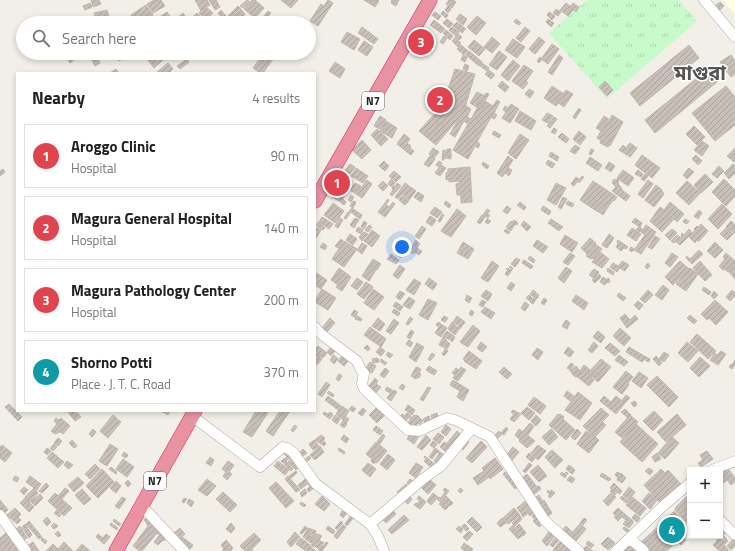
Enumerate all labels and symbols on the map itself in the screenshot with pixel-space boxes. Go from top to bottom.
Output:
pin: 3 [408,27,434,57]
district label: মাগুরা [673,57,726,88]
pin: 2 [427,85,453,115]
road number: N7 [362,92,384,110]
pin: 1 [324,168,350,198]
your location [392,237,412,257]
road number: N7 [144,472,166,490]
pin: 4 [659,515,685,545]

